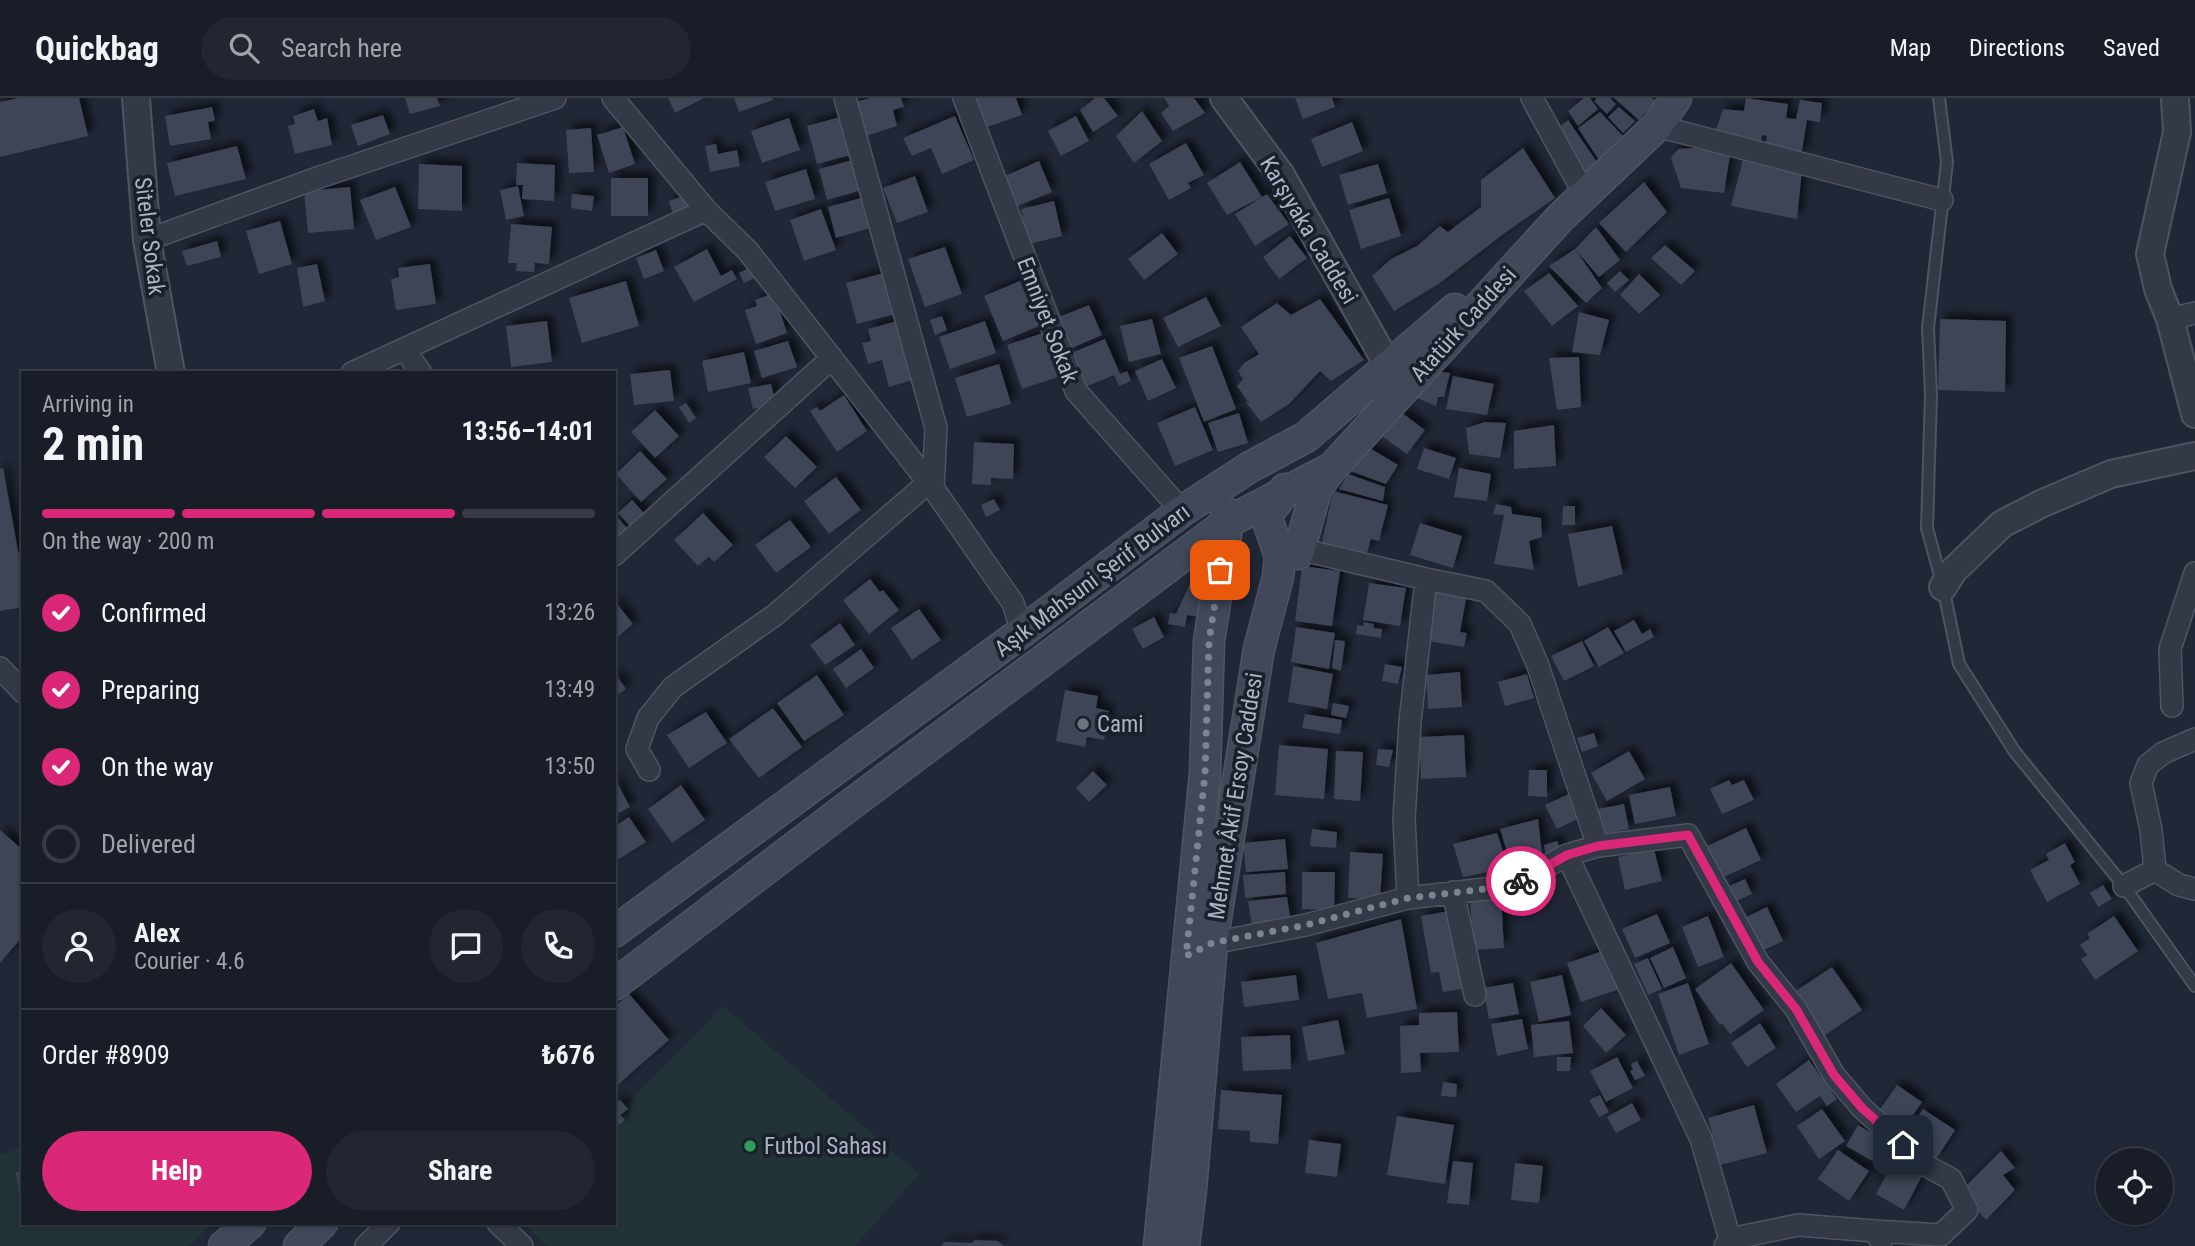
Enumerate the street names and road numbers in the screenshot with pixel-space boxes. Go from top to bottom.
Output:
street label: Karşıyaka Caddesi [1254,152,1363,309]
street label: Siteler Sokak [129,176,170,297]
street label: Emniyet Sokak [1011,253,1084,388]
street label: Atatürk Caddesi [1405,261,1522,387]
street label: Aşık Mahsuni Şerif Bulvarı [989,498,1195,663]
street label: Mehmet Âkif Ersoy Caddesi [1202,671,1268,921]

